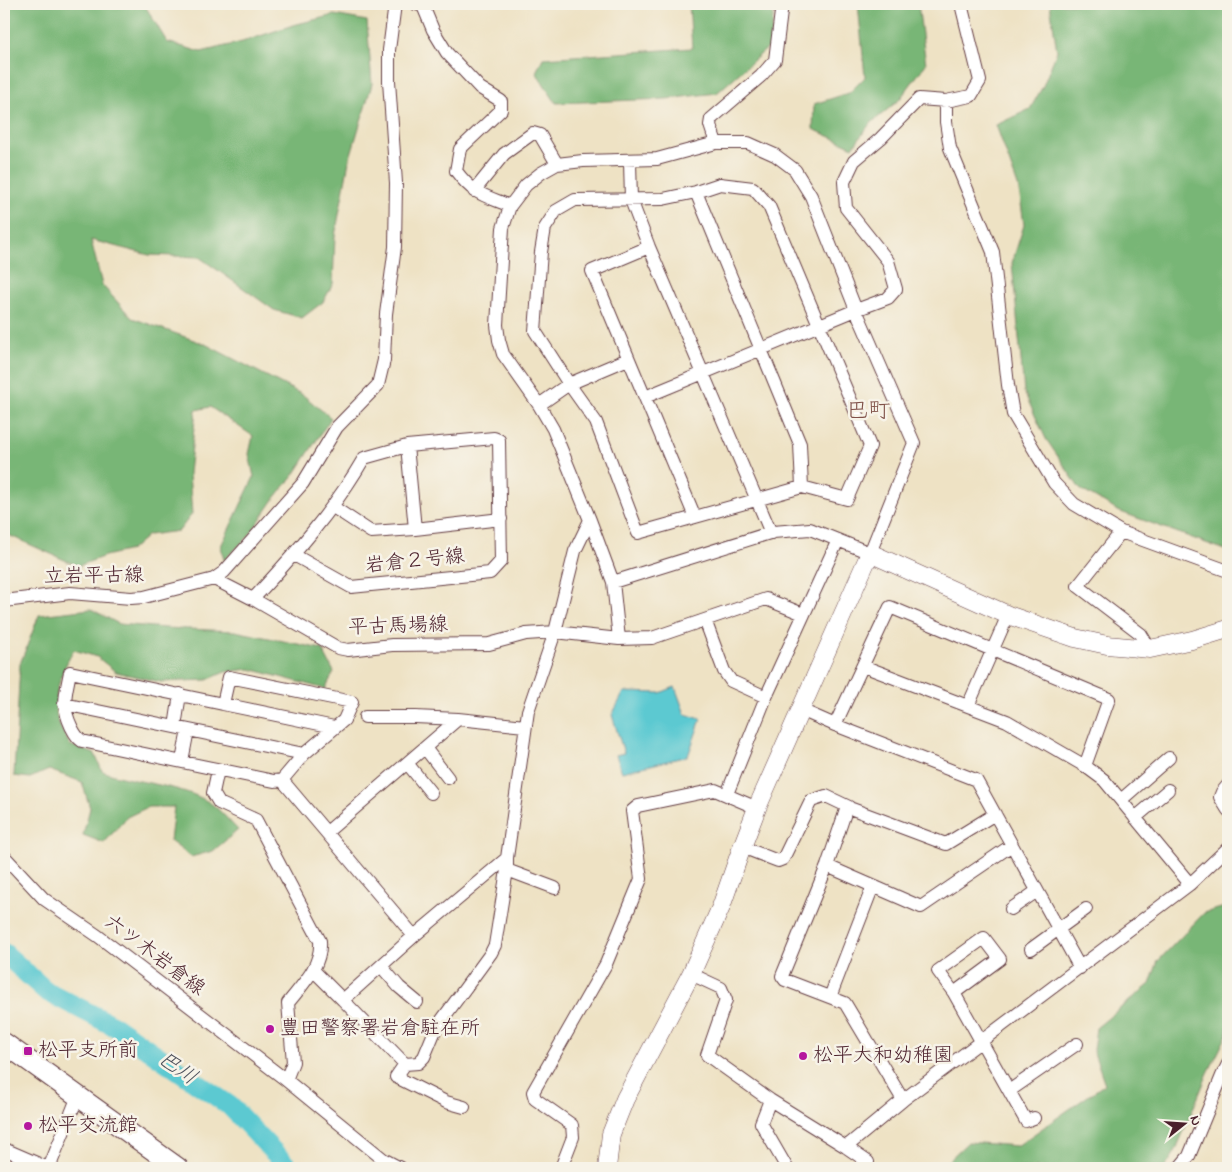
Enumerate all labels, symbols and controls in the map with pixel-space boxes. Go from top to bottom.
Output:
district label: 巴町 [846,396,890,428]
street label: 岩倉２号線 [364,542,466,582]
street label: 立岩平古線 [44,562,144,592]
street label: 平古馬場線 [348,611,448,643]
street label: 六ツ木岩倉線 [97,908,211,1004]
place label: 豊田警察署岩倉駐在所 [280,1015,480,1044]
marker: 豊田警察署岩倉駐在所 [264,1023,276,1035]
place label: 松平支所前 [38,1037,138,1066]
place label: 松平大和幼稚園 [813,1042,953,1071]
marker: 松平支所前 [22,1045,34,1057]
water label: 巴川 [151,1045,203,1093]
marker: 松平大和幼稚園 [797,1050,809,1062]
north arrow [1160,1100,1210,1150]
place label: 松平交流館 [38,1112,138,1141]
text: N [1184,1113,1206,1128]
marker: 松平交流館 [22,1120,34,1132]

